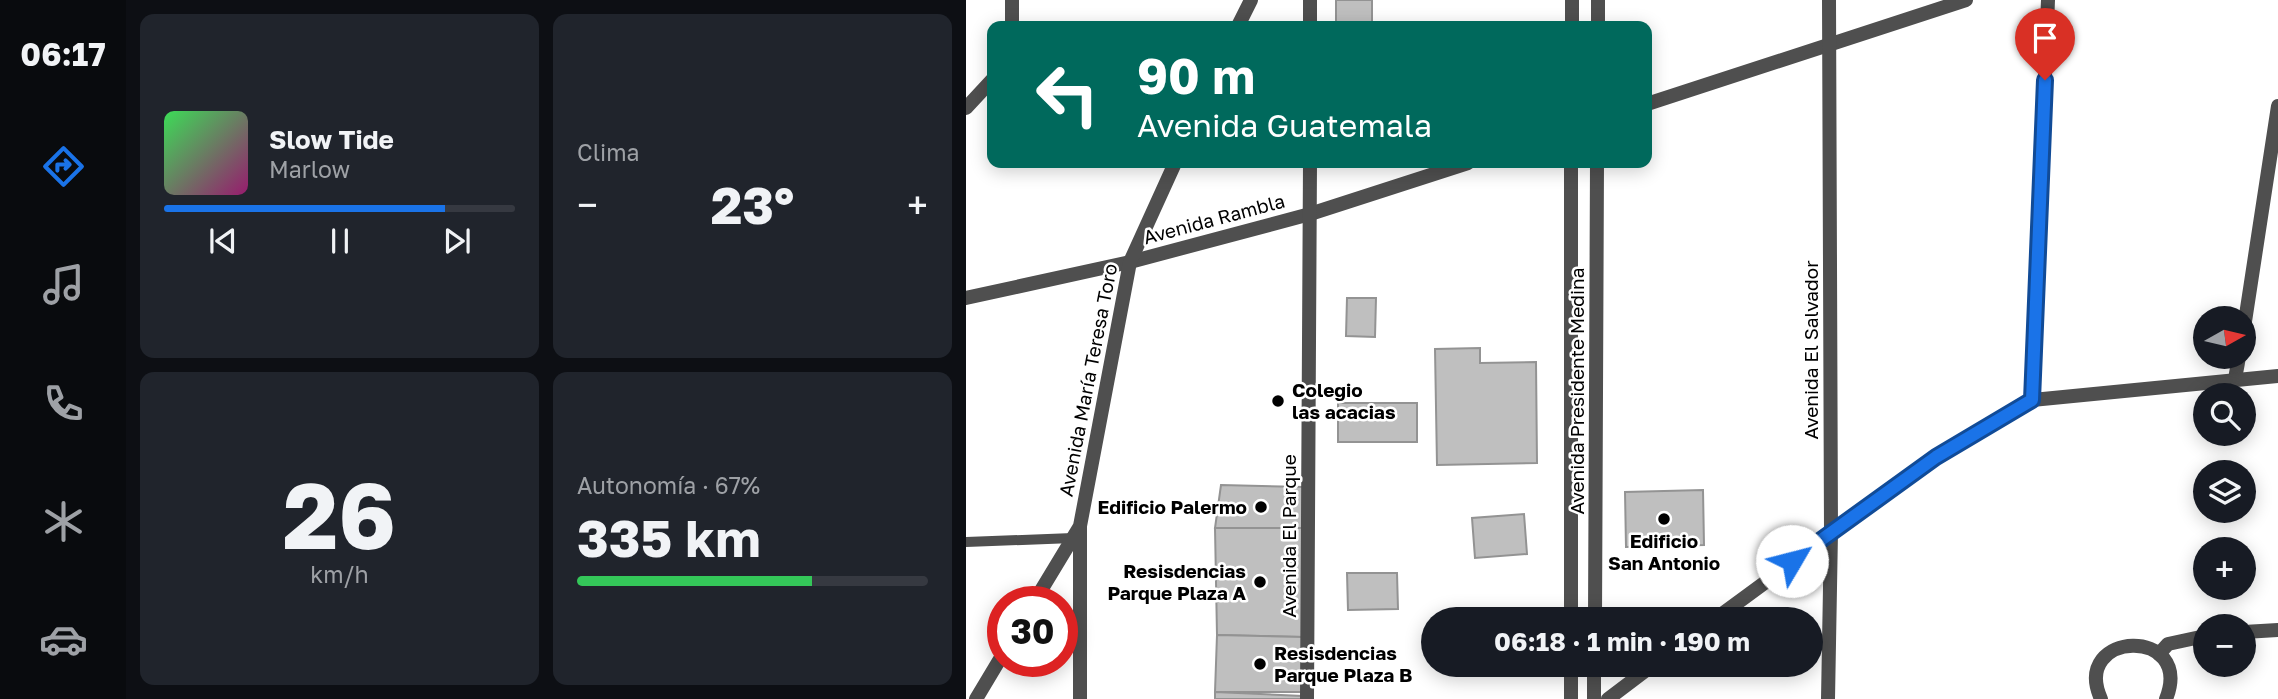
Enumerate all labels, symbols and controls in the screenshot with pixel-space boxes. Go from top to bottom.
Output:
pin [2015,8,2075,80]
icon: arrive [2026,19,2064,57]
text: 06:17 [20,35,106,73]
text: 90 m [1137,46,1255,105]
icon: left [1022,49,1113,140]
text: Avenida Guatemala [1137,106,1432,144]
text: Slow Tide [269,124,394,155]
text: Clima [577,138,640,166]
icon: directions [39,142,88,191]
text: Marlow [269,155,350,183]
text: 23° [711,173,794,235]
text: − [577,182,598,227]
text: + [907,182,928,227]
street label: Avenida Rambla [1141,189,1287,248]
icon: previous [204,222,242,260]
icon: pause [321,222,359,260]
icon: next [438,222,476,260]
icon: music [39,260,88,309]
street label: Avenida El Salvador [1799,260,1822,440]
street label: Avenida María Teresa Toro [1054,261,1121,498]
street label: Avenida Presidente Medina [1565,268,1588,514]
north arrow [2193,306,2256,369]
map controls [2193,306,2256,677]
place label: Colegio las acacias [1292,378,1396,423]
icon: phone [39,379,88,428]
button: search [2193,383,2256,446]
marker: Colegio las acacias [1270,393,1286,409]
street label: Avenida El Parque [1277,454,1300,618]
text: 26 [283,460,396,569]
button: layers [2193,460,2256,523]
text: Autonomía · 67% [577,471,760,499]
place label: Edificio Palermo [1098,495,1247,518]
icon: climate [39,497,88,546]
marker: Edificio Palermo [1253,499,1269,515]
text: 335 km [577,506,761,568]
marker: Edificio San Antonio [1656,511,1672,527]
position arrow [1755,524,1829,598]
place label: Edificio San Antonio [1608,529,1720,574]
button: + [2193,537,2256,600]
place label: Resisdencias Parque Plaza A [1107,559,1247,604]
text: km/h [310,560,369,588]
marker: Resisdencias Parque Plaza A [1252,574,1268,590]
speed limit sign: 30 [987,586,1078,677]
button: − [2193,614,2256,677]
icon: car [39,615,88,664]
text: 06:18 · 1 min · 190 m [1494,626,1750,657]
place label: Resisdencias Parque Plaza B [1274,641,1413,686]
marker: Resisdencias Parque Plaza B [1252,656,1268,672]

